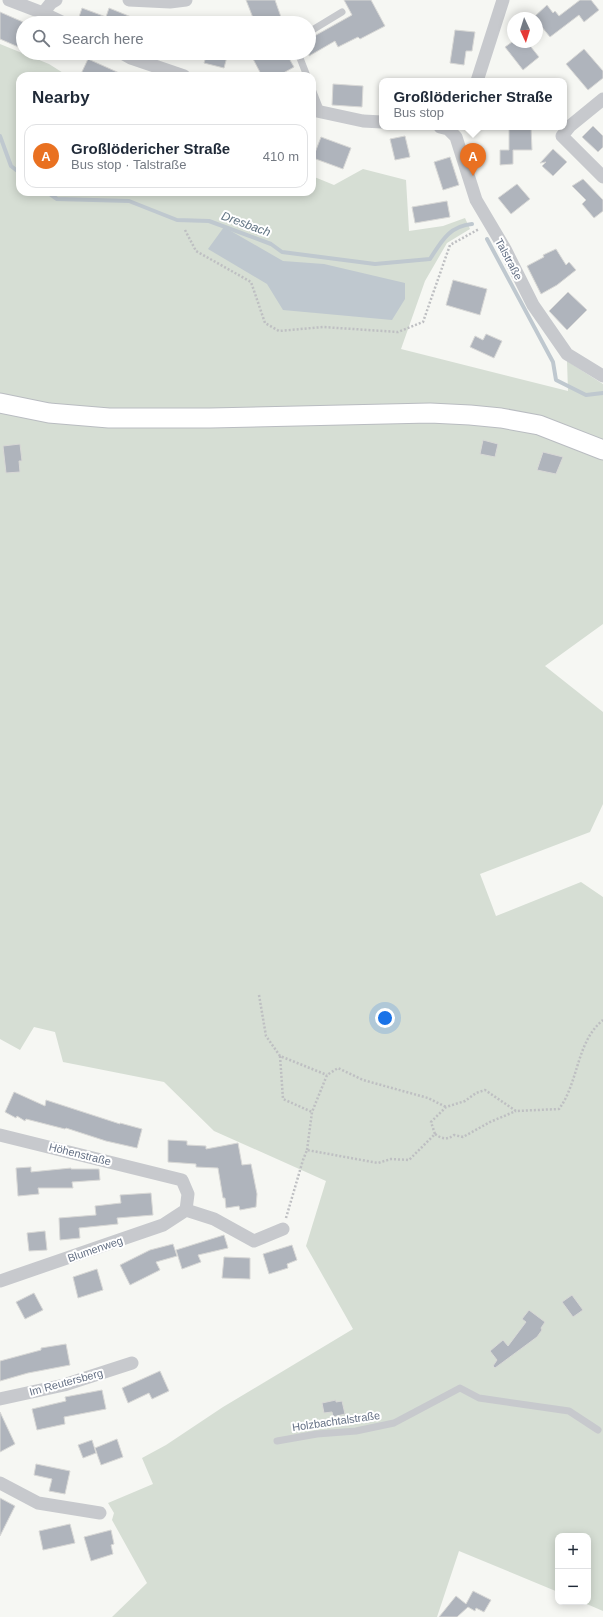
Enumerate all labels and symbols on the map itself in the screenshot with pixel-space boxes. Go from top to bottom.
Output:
north arrow [507,12,543,48]
pin: A [460,143,486,176]
water label: Dresbach [219,209,273,239]
street label: Talstraße [493,236,525,282]
your location [375,1008,395,1028]
street label: Höhenstraße [48,1140,112,1168]
street label: Blumenweg [66,1234,124,1264]
street label: Im Reutersberg [28,1366,104,1398]
street label: Holzbachtalstraße [291,1409,381,1433]

